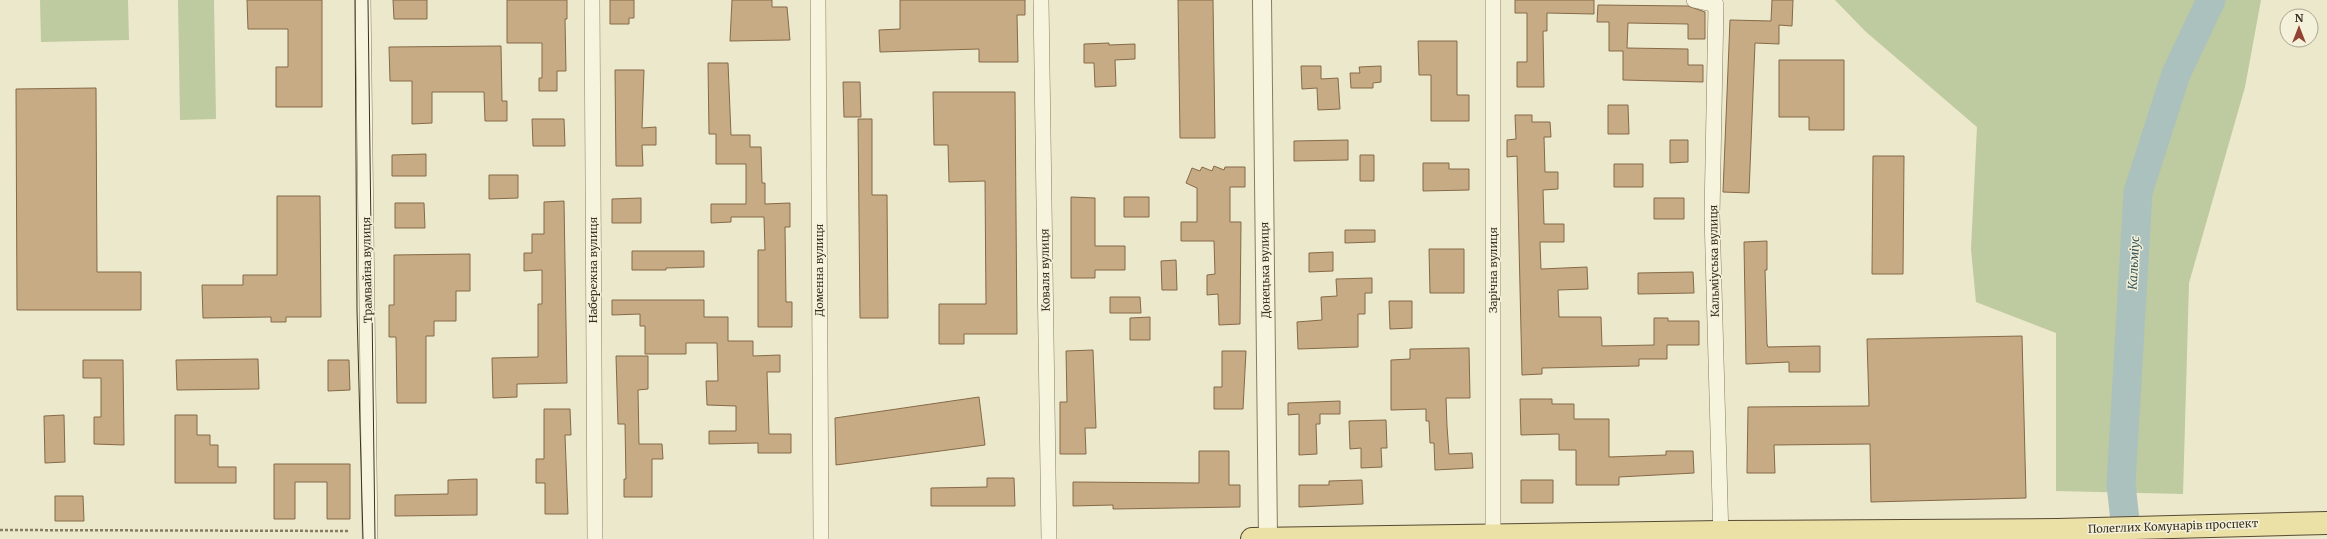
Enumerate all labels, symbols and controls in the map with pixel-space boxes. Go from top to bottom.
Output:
north arrow [2279,8,2319,48]
text: N [2295,11,2304,25]
street label: Кальміуська вулиця [1706,204,1722,317]
street label: Трамвайна вулиця [359,216,375,323]
street label: Набережна вулиця [586,216,600,323]
street label: Донецька вулиця [1257,221,1273,318]
street label: Доменна вулиця [812,223,826,316]
street label: Зарічна вулиця [1486,226,1500,313]
street label: Коваля вулиця [1037,228,1053,312]
water label: Кальміус [2125,235,2142,290]
street label: Полеглих Комунарів проспект [2088,516,2259,536]

